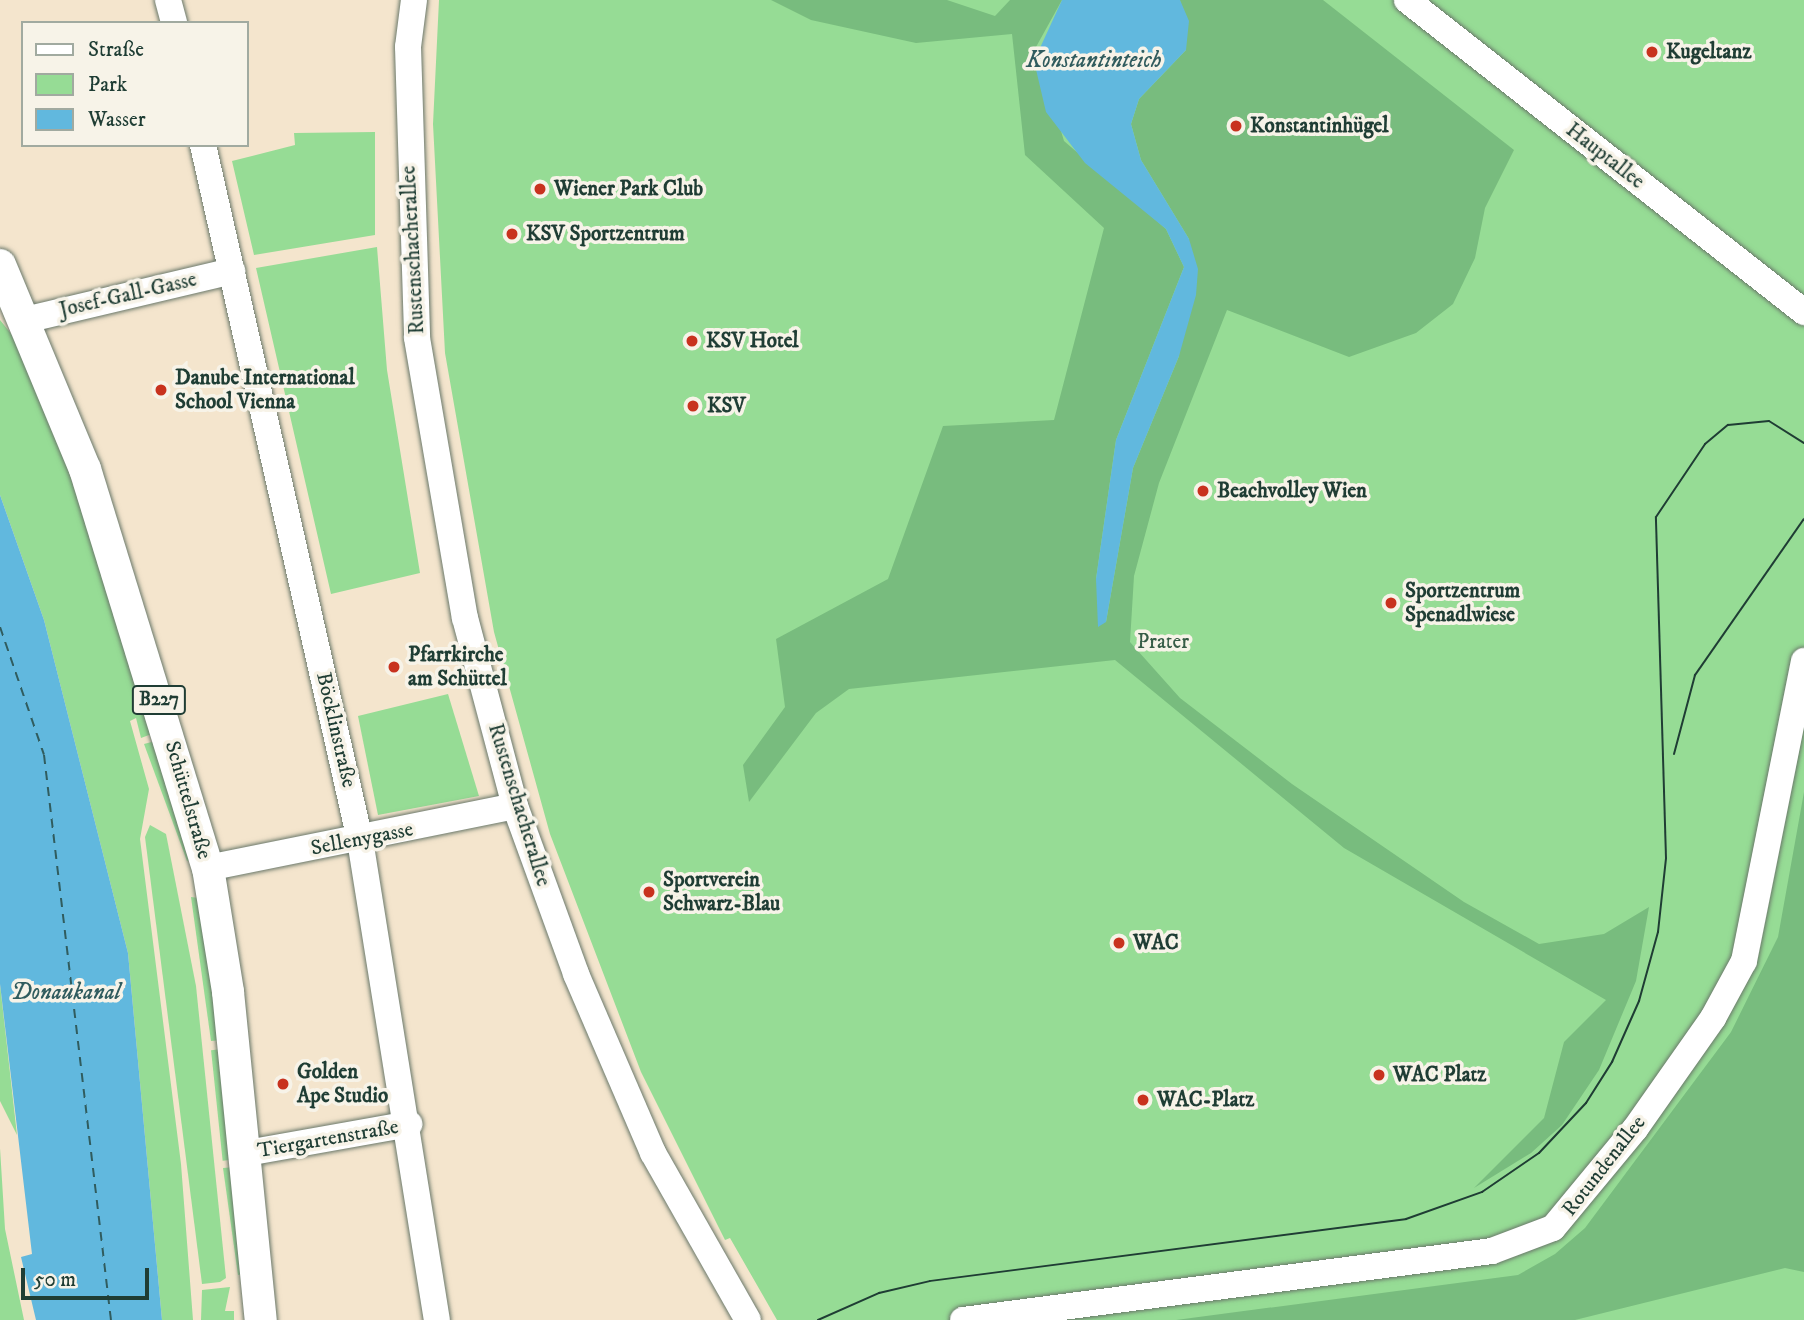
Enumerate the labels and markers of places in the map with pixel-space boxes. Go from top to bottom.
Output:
place label: Kugeltanz [1666,39,1752,65]
marker: Kugeltanz [1644,44,1660,60]
place label: Konstantinhügel [1250,113,1389,139]
marker: Konstantinhügel [1228,118,1244,134]
place label: Wiener Park Club [554,176,703,202]
marker: Wiener Park Club [532,181,548,197]
place label: KSV Sportzentrum [526,221,685,247]
marker: KSV Sportzentrum [504,226,520,242]
place label: KSV Hotel [706,328,799,354]
marker: KSV Hotel [684,333,700,349]
place label: Danube International School Vienna [175,365,355,415]
marker: Danube International School Vienna [153,382,169,398]
place label: KSV [707,393,746,419]
marker: KSV [685,398,701,414]
place label: Beachvolley Wien [1217,478,1367,504]
marker: Beachvolley Wien [1195,483,1211,499]
place label: Sportzentrum Spenadlwiese [1405,578,1520,628]
marker: Sportzentrum Spenadlwiese [1383,595,1399,611]
place label: Pfarrkirche am Schüttel [408,642,507,692]
marker: Pfarrkirche am Schüttel [386,659,402,675]
place label: Sportverein Schwarz-Blau [663,867,780,917]
marker: Sportverein Schwarz-Blau [641,884,657,900]
place label: WAC [1133,930,1179,956]
marker: WAC [1111,935,1127,951]
place label: Golden Ape Studio [297,1059,388,1109]
place label: WAC Platz [1393,1062,1486,1088]
marker: WAC Platz [1371,1067,1387,1083]
marker: Golden Ape Studio [275,1076,291,1092]
place label: WAC-Platz [1157,1087,1254,1113]
marker: WAC-Platz [1135,1092,1151,1108]

